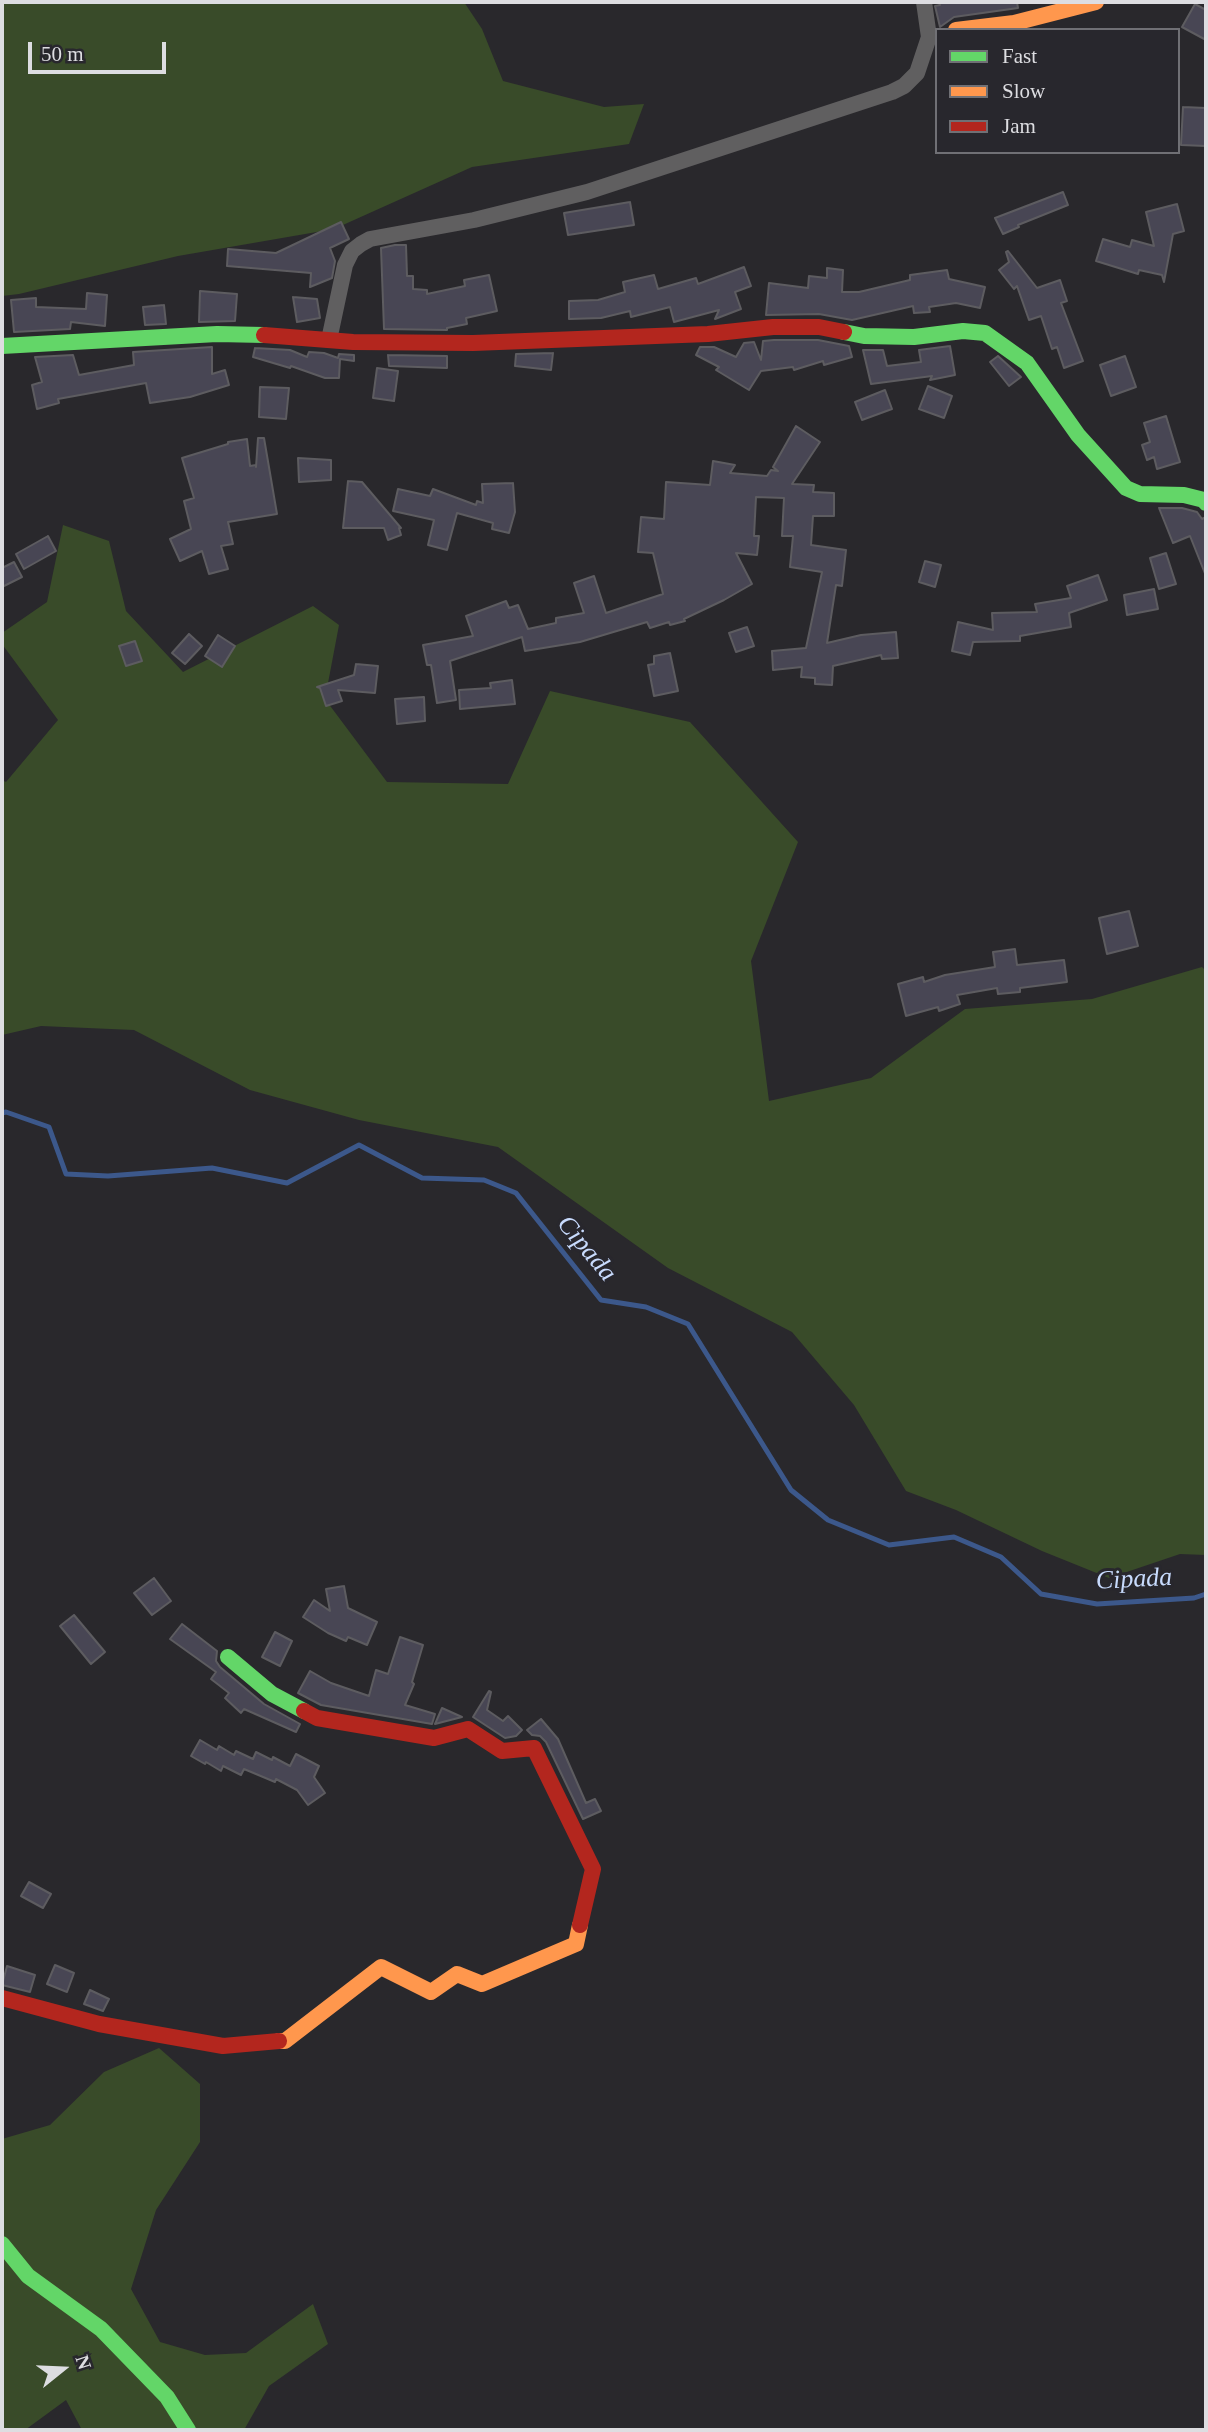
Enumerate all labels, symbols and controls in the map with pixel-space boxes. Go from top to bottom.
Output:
scale bar [32,28,170,72]
legend [935,28,1180,154]
text: 50 m [41,42,84,66]
text: Fast [1002,44,1037,68]
text: Slow [1002,79,1045,103]
text: Jam [1002,114,1036,138]
water label: Cipada [549,1210,623,1288]
water label: Cipada [1095,1562,1173,1598]
north arrow [28,2334,98,2404]
text: N [71,2353,96,2372]

